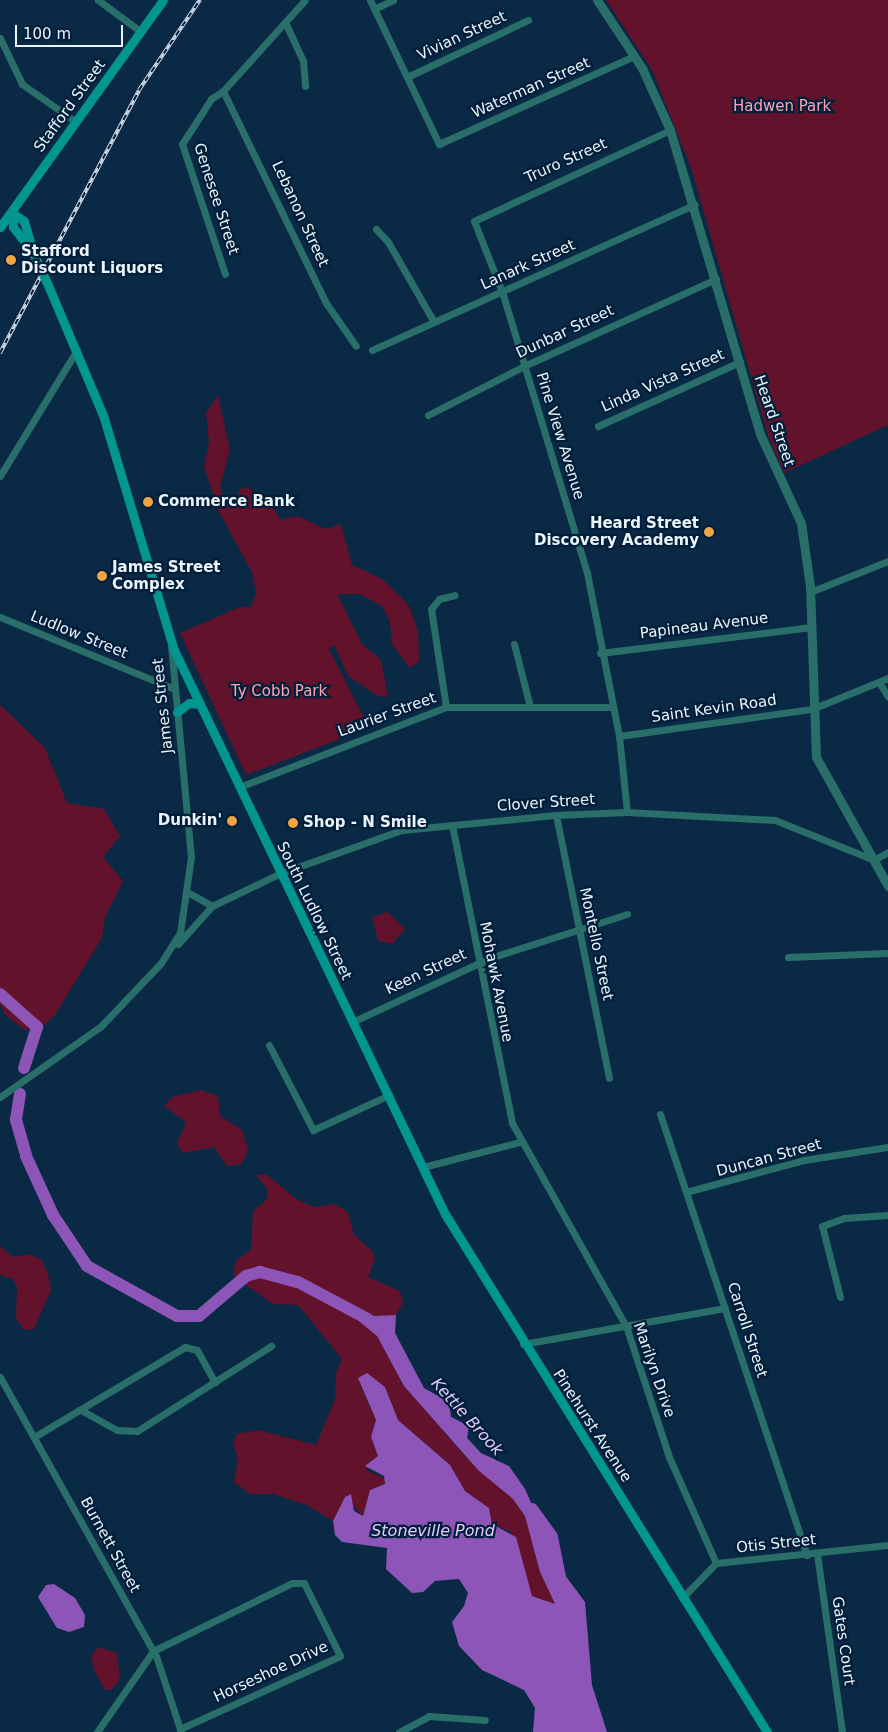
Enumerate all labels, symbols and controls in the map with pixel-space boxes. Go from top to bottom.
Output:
street label: Vivian Street [415,8,509,64]
scale bar [18,15,125,47]
text: 100 m [23,25,71,43]
street label: Waterman Street [469,54,593,122]
street label: Stafford Street [30,56,110,156]
park label: Hadwen Park [733,98,831,116]
street label: Truro Street [522,135,610,187]
street label: Genesee Street [189,141,243,257]
street label: Lebanon Street [268,158,332,270]
street label: Lanark Street [478,236,578,294]
place label: Stafford Discount Liquors [21,242,163,277]
marker: Stafford Discount Liquors [5,254,17,266]
street label: Dunbar Street [513,301,617,363]
street label: Linda Vista Street [599,346,727,416]
street label: Pine View Avenue [532,370,588,502]
street label: Heard Street [750,373,798,469]
place label: Commerce Bank [158,493,295,511]
marker: Commerce Bank [142,496,154,508]
place label: Heard Street Discovery Academy [534,514,699,549]
marker: Heard Street Discovery Academy [703,526,715,538]
place label: James Street Complex [112,558,221,593]
marker: James Street Complex [96,570,108,582]
street label: Ludlow Street [28,607,130,663]
street label: Papineau Avenue [639,609,769,643]
street label: James Street [149,658,177,754]
park label: Ty Cobb Park [231,683,327,701]
street label: Laurier Street [335,689,439,741]
street label: Saint Kevin Road [650,691,778,727]
street label: Clover Street [496,791,596,815]
place label: Dunkin' [158,812,222,830]
place label: Shop - N Smile [303,814,427,832]
marker: Dunkin' [226,815,238,827]
marker: Shop - N Smile [287,817,299,829]
street label: South Ludlow Street [273,839,355,983]
street label: Montello Street [575,886,617,1002]
street label: Mohawk Avenue [476,920,516,1044]
street label: Keen Street [383,945,469,999]
street label: Duncan Street [715,1135,823,1181]
street label: Carroll Street [723,1280,771,1380]
street label: Marilyn Drive [629,1320,679,1420]
street label: Pinehurst Avenue [549,1366,635,1486]
water label: Kettle Brook [427,1374,507,1460]
street label: Burnett Street [76,1494,144,1596]
water label: Stoneville Pond [371,1521,495,1541]
street label: Otis Street [735,1531,817,1557]
street label: Gates Court [828,1595,858,1687]
street label: Horseshoe Drive [211,1638,331,1706]

